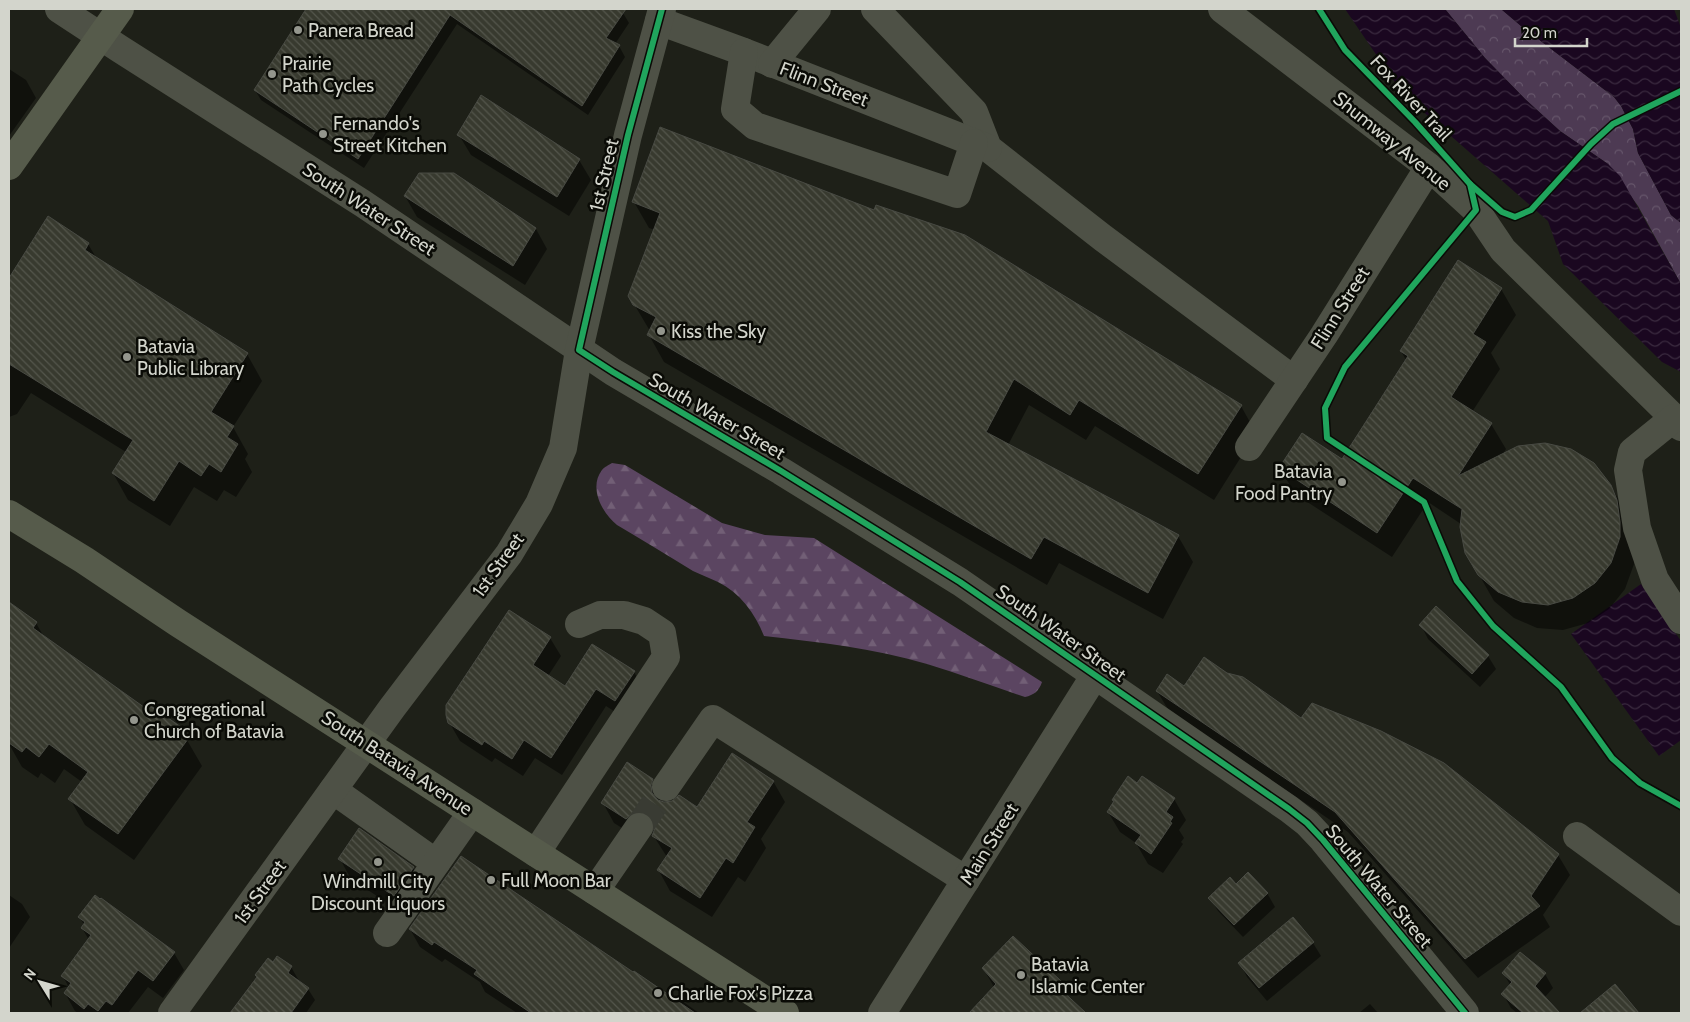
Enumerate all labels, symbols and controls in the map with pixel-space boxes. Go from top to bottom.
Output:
scale bar [1515,15,1588,47]
place label: Panera Bread [308,19,414,42]
marker: Panera Bread [292,24,304,36]
text: 20 m [1522,24,1557,42]
street label: Fox River Trail [1365,50,1457,146]
place label: Prairie Path Cycles [282,52,374,97]
street label: Flinn Street [777,57,872,112]
marker: Prairie Path Cycles [266,68,278,80]
street label: Shumway Avenue [1329,87,1456,196]
place label: Fernando's Street Kitchen [333,112,447,157]
marker: Fernando's Street Kitchen [317,128,329,140]
street label: 1st Street [585,136,624,213]
street label: South Water Street [298,157,440,261]
street label: Flinn Street [1306,262,1375,353]
place label: Kiss the Sky [671,320,766,343]
marker: Kiss the Sky [655,325,667,337]
place label: Batavia Public Library [137,335,245,380]
marker: Batavia Public Library [121,351,133,363]
street label: South Water Street [645,368,790,465]
place label: Batavia Food Pantry [1235,460,1332,505]
marker: Batavia Food Pantry [1336,476,1348,488]
street label: 1st Street [467,528,529,602]
street label: South Water Street [991,579,1131,687]
place label: Congregational Church of Batavia [144,698,284,743]
street label: South Batavia Avenue [317,706,477,820]
marker: Congregational Church of Batavia [128,714,140,726]
street label: Main Street [955,798,1023,889]
street label: South Water Street [1321,820,1438,953]
street label: 1st Street [229,855,291,929]
marker: Windmill City Discount Liquors [372,856,384,868]
place label: Full Moon Bar [501,869,611,892]
place label: Windmill City Discount Liquors [311,870,445,915]
marker: Full Moon Bar [485,874,497,886]
place label: Batavia Islamic Center [1031,953,1144,998]
north arrow [15,957,65,1007]
text: N [19,965,40,984]
marker: Batavia Islamic Center [1015,969,1027,981]
place label: Charlie Fox's Pizza [668,982,813,1005]
marker: Charlie Fox's Pizza [652,987,664,999]

